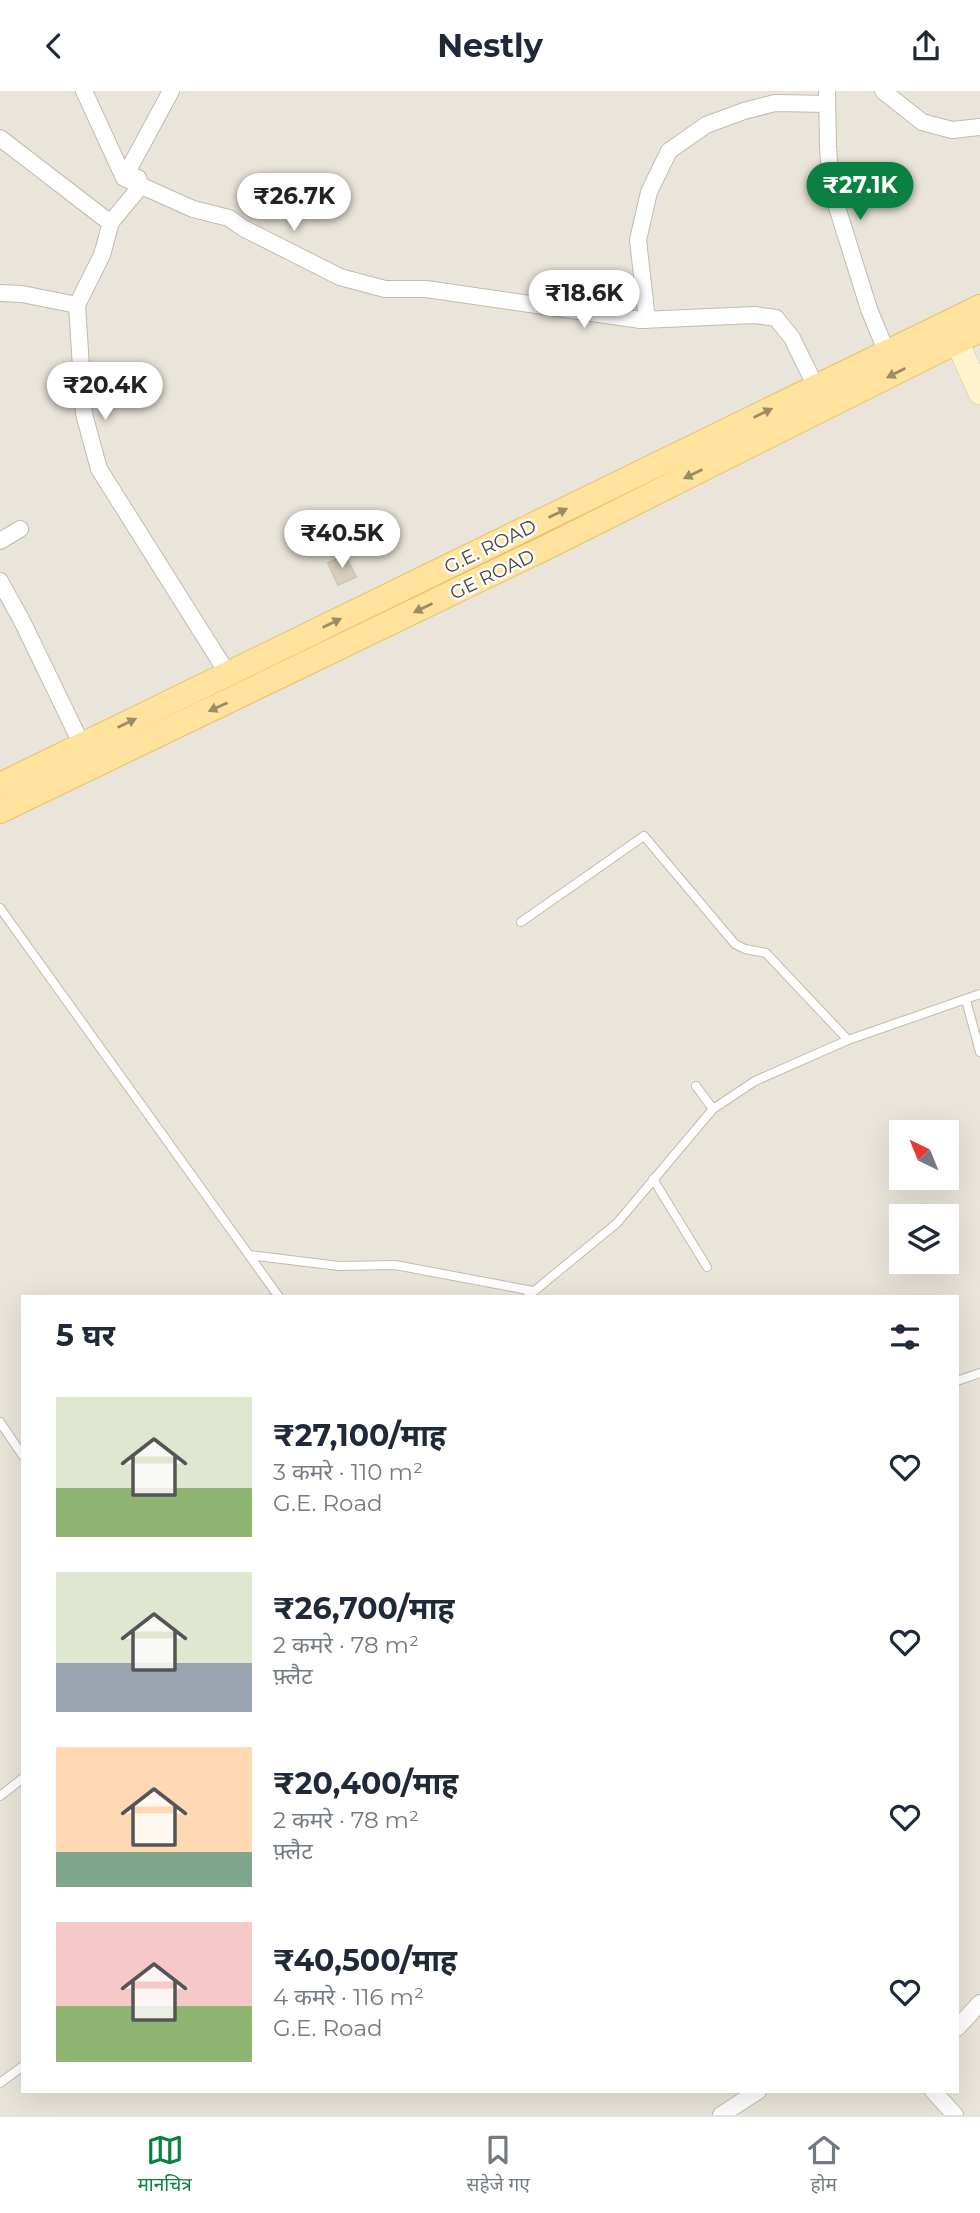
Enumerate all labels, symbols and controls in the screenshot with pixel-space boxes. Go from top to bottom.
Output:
text: Nestly [437,26,543,65]
icon: back [35,27,73,65]
icon: share [907,27,945,65]
pin: ₹27.1K [803,163,917,222]
text: ₹27.1K [822,171,898,199]
pin: ₹26.7K [237,173,351,233]
text: ₹26.7K [253,182,335,210]
pin: ₹18.6K [527,271,641,330]
text: ₹18.6K [545,279,623,307]
pin: ₹20.4K [48,363,162,422]
one-way arrow [886,367,906,378]
text: ₹20.4K [63,371,147,399]
one-way arrow [753,408,773,419]
one-way arrow [683,469,703,480]
one-way arrow [548,507,568,519]
pin: ₹40.5K [285,511,399,570]
street label: G.E. ROAD [440,514,540,579]
text: ₹40.5K [300,519,384,547]
street label: GE ROAD [446,544,538,605]
one-way arrow [413,602,433,613]
one-way arrow [322,618,342,629]
one-way arrow [208,701,228,713]
one-way arrow [117,718,137,729]
north arrow [889,1120,959,1190]
map controls [889,1120,959,1274]
button: layers [889,1204,959,1274]
text: 5 घर [56,1317,115,1354]
icon: filters [886,1318,924,1356]
text: ₹27,100/माह [273,1417,446,1454]
icon: home [112,1425,196,1509]
icon: heart [886,1448,924,1486]
text: 3 कमरे · 110 m² [273,1458,423,1486]
text: G.E. Road [273,1489,383,1517]
text: ₹26,700/माह [273,1590,454,1627]
icon: home [112,1600,196,1684]
icon: heart [886,1623,924,1661]
text: 2 कमरे · 78 m² [273,1631,419,1659]
text: फ़्लैट [273,1662,313,1690]
text: ₹20,400/माह [273,1765,458,1802]
icon: home [112,1775,196,1859]
icon: heart [886,1798,924,1836]
text: 2 कमरे · 78 m² [273,1806,419,1834]
text: फ़्लैट [273,1837,313,1865]
text: ₹40,500/माह [273,1942,457,1979]
icon: home [112,1950,196,2034]
icon: heart [886,1973,924,2011]
text: 4 कमरे · 116 m² [273,1983,424,2011]
text: G.E. Road [273,2014,383,2042]
tab: मानचित्र [137,2131,192,2199]
tab: सहेजे गए [467,2131,530,2199]
tab: होम [805,2131,843,2199]

